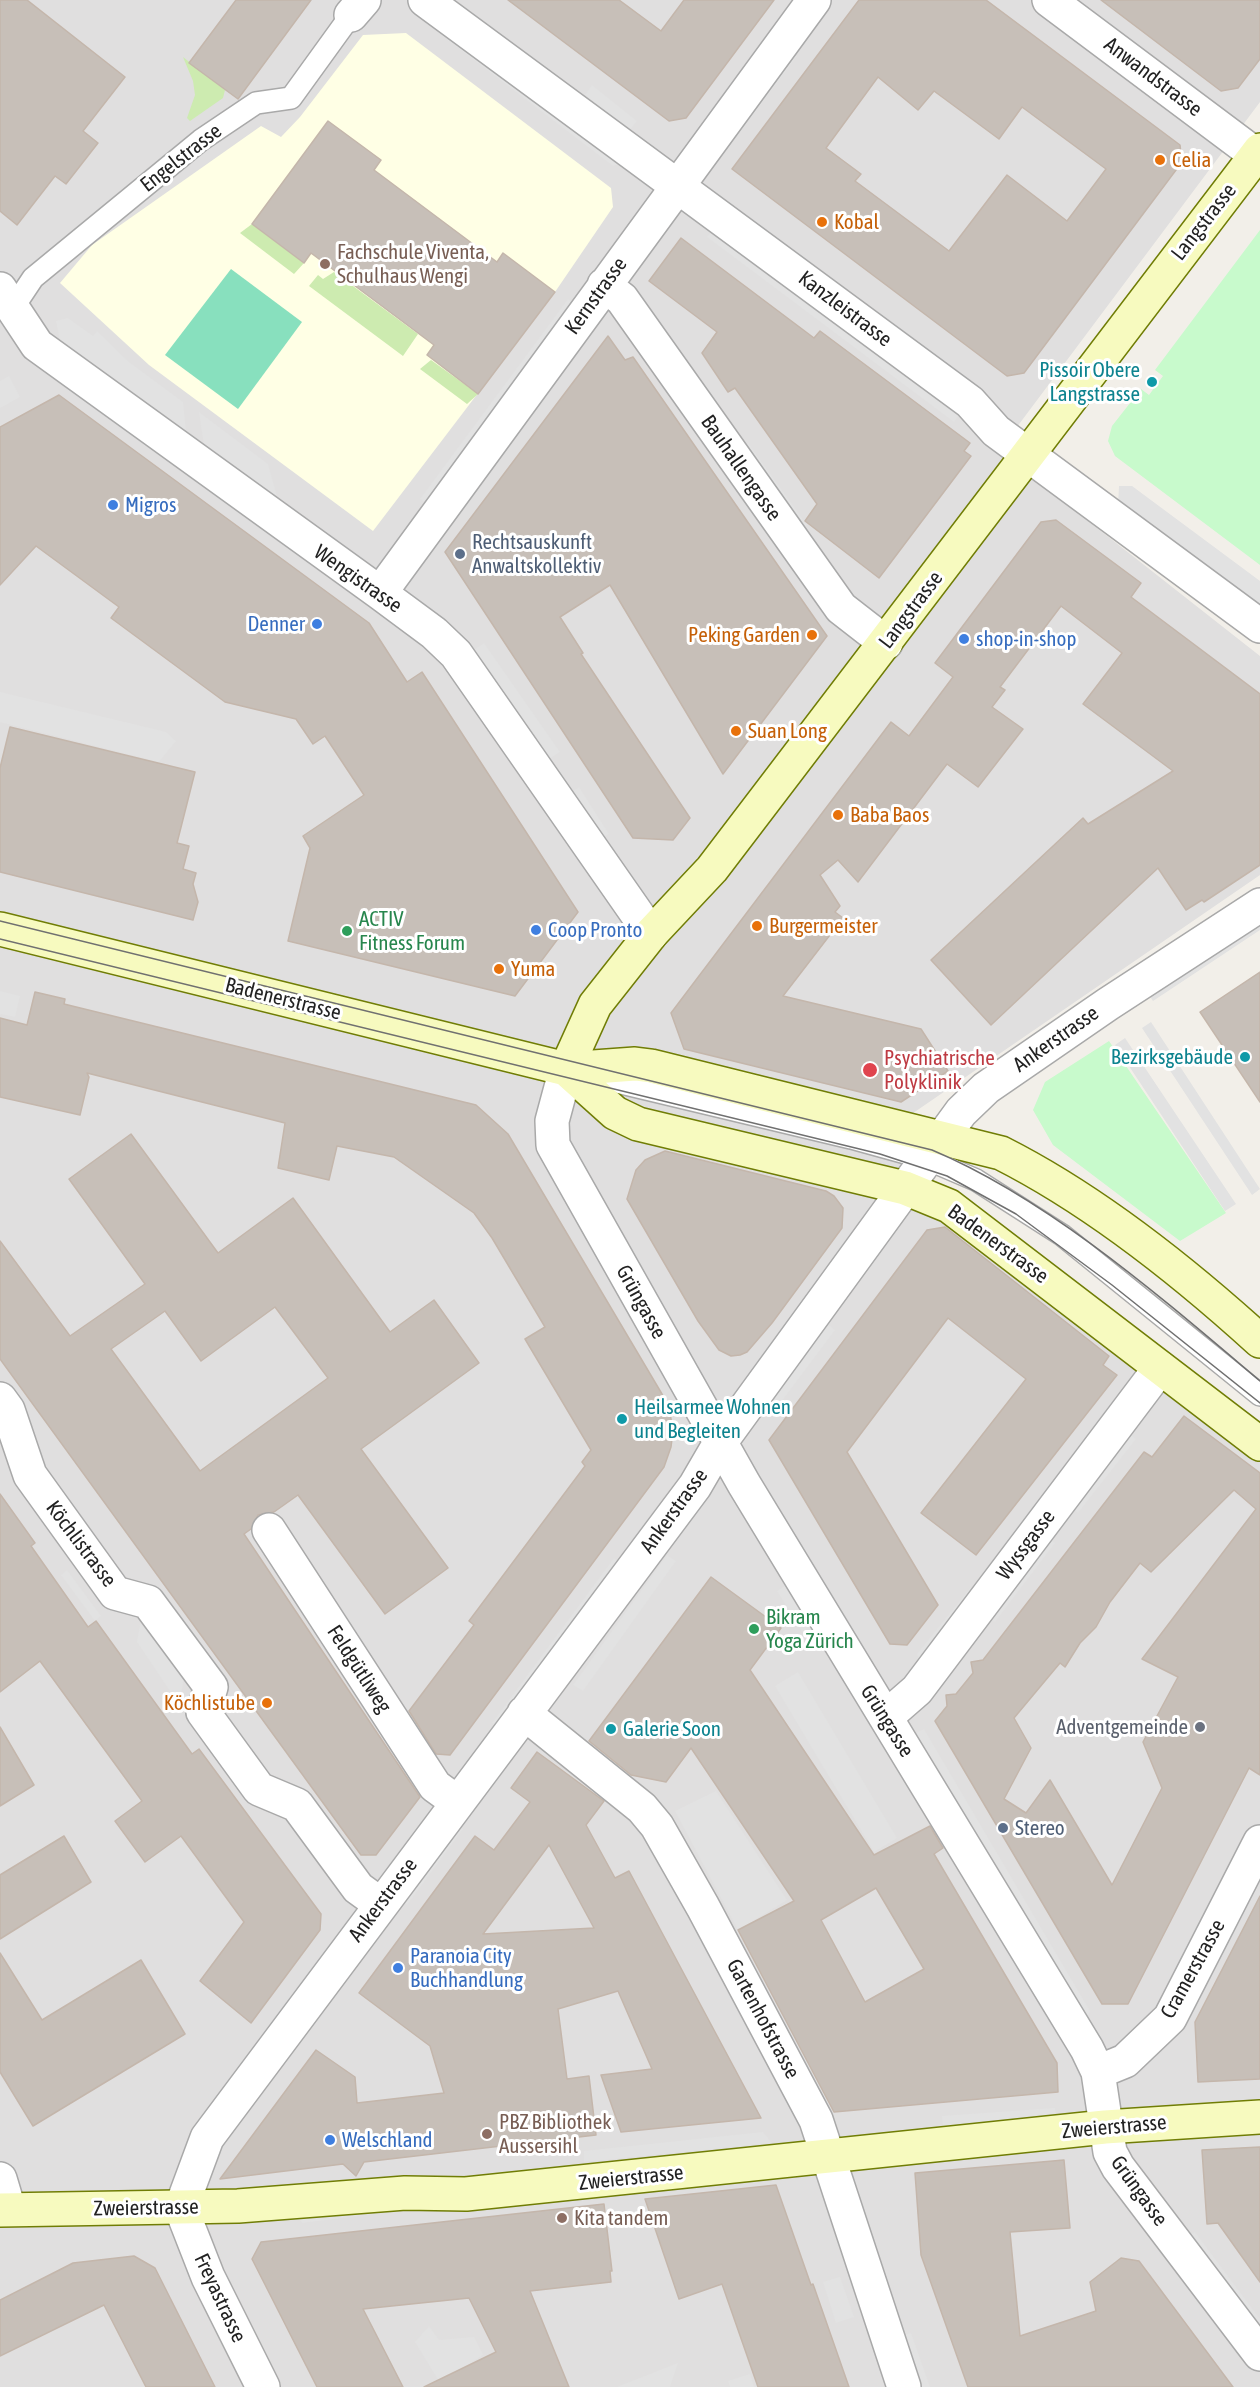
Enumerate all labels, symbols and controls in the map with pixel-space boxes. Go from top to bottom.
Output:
street label: Anwandstrasse [1099,32,1207,122]
street label: Engelstrasse [135,118,227,198]
place label: Celia [1172,147,1211,173]
marker: Celia [1153,153,1167,167]
street label: Langstrasse [1166,179,1242,265]
place label: Kobal [834,209,879,235]
marker: Kobal [815,215,829,229]
place label: Fachschule Viventa, Schulhaus Wengi [337,239,489,289]
street label: Kernstrasse [560,253,632,339]
marker: Fachschule Viventa, Schulhaus Wengi [318,257,332,271]
street label: Kanzleistrasse [793,266,897,352]
place label: Pissoir Obere Langstrasse [1039,357,1140,407]
marker: Pissoir Obere Langstrasse [1145,375,1159,389]
street label: Bauhallengasse [695,410,787,526]
place label: Migros [125,492,176,518]
marker: Migros [106,498,120,512]
place label: Rechtsauskunft Anwaltskollektiv [472,529,602,579]
street label: Wengistrasse [309,540,407,618]
marker: Rechtsauskunft Anwaltskollektiv [453,547,467,561]
street label: Langstrasse [874,566,948,654]
place label: Denner [248,611,305,637]
marker: Denner [310,617,324,631]
place label: Peking Garden [688,622,800,648]
place label: shop-in-shop [976,626,1076,652]
marker: Peking Garden [805,628,819,642]
marker: shop-in-shop [957,632,971,646]
place label: Suan Long [748,718,827,744]
marker: Suan Long [729,724,743,738]
place label: Baba Baos [850,802,929,828]
marker: Baba Baos [831,808,845,822]
place label: ACTIV Fitness Forum [359,906,465,956]
place label: Burgermeister [769,913,877,939]
place label: Coop Pronto [548,917,642,943]
marker: Burgermeister [750,919,764,933]
marker: Coop Pronto [529,923,543,937]
marker: ACTIV Fitness Forum [340,924,354,938]
place label: Yuma [511,956,555,982]
marker: Yuma [492,962,506,976]
street label: Badenerstrasse [222,972,344,1026]
street label: Ankerstrasse [1008,1000,1104,1078]
place label: Bezirksgebäude [1111,1044,1233,1070]
place label: Psychiatrische Polyklinik [884,1045,995,1095]
marker: Bezirksgebäude [1238,1050,1252,1064]
marker: Psychiatrische Polyklinik [861,1061,879,1079]
street label: Badenerstrasse [943,1199,1053,1289]
street label: Grüngasse [610,1261,672,1343]
place label: Heilsarmee Wohnen und Begleiten [634,1394,791,1444]
marker: Heilsarmee Wohnen und Begleiten [615,1412,629,1426]
street label: Ankerstrasse [635,1464,713,1558]
street label: Köchlistrasse [40,1496,122,1592]
street label: Wyssgasse [991,1505,1061,1585]
place label: Bikram Yoga Zürich [766,1604,854,1654]
street label: Feldgütliweg [321,1620,397,1718]
marker: Bikram Yoga Zürich [747,1622,761,1636]
street label: Grüngasse [855,1680,919,1762]
place label: Köchlistube [164,1690,255,1716]
marker: Köchlistube [260,1696,274,1710]
place label: Adventgemeinde [1056,1714,1188,1740]
place label: Galerie Soon [623,1716,721,1742]
marker: Adventgemeinde [1193,1720,1207,1734]
marker: Galerie Soon [604,1722,618,1736]
place label: Stereo [1015,1815,1065,1841]
marker: Stereo [996,1821,1010,1835]
street label: Ankerstrasse [343,1853,423,1947]
street label: Cramerstrasse [1156,1915,1230,2023]
place label: Paranoia City Buchhandlung [410,1943,523,1993]
street label: Gartenhofstrasse [721,1955,805,2083]
marker: Paranoia City Buchhandlung [391,1961,405,1975]
place label: PBZ Bibliothek Aussersihl [499,2109,612,2159]
street label: Zweierstrasse [1060,2110,1168,2144]
place label: Welschland [342,2127,433,2153]
marker: PBZ Bibliothek Aussersihl [480,2127,494,2141]
marker: Welschland [323,2133,337,2147]
street label: Grüngasse [1105,2151,1173,2231]
street label: Zweierstrasse [577,2160,685,2196]
street label: Zweierstrasse [93,2194,199,2222]
place label: Kita tandem [574,2205,668,2231]
marker: Kita tandem [555,2211,569,2225]
street label: Freyastrasse [188,2250,252,2346]

